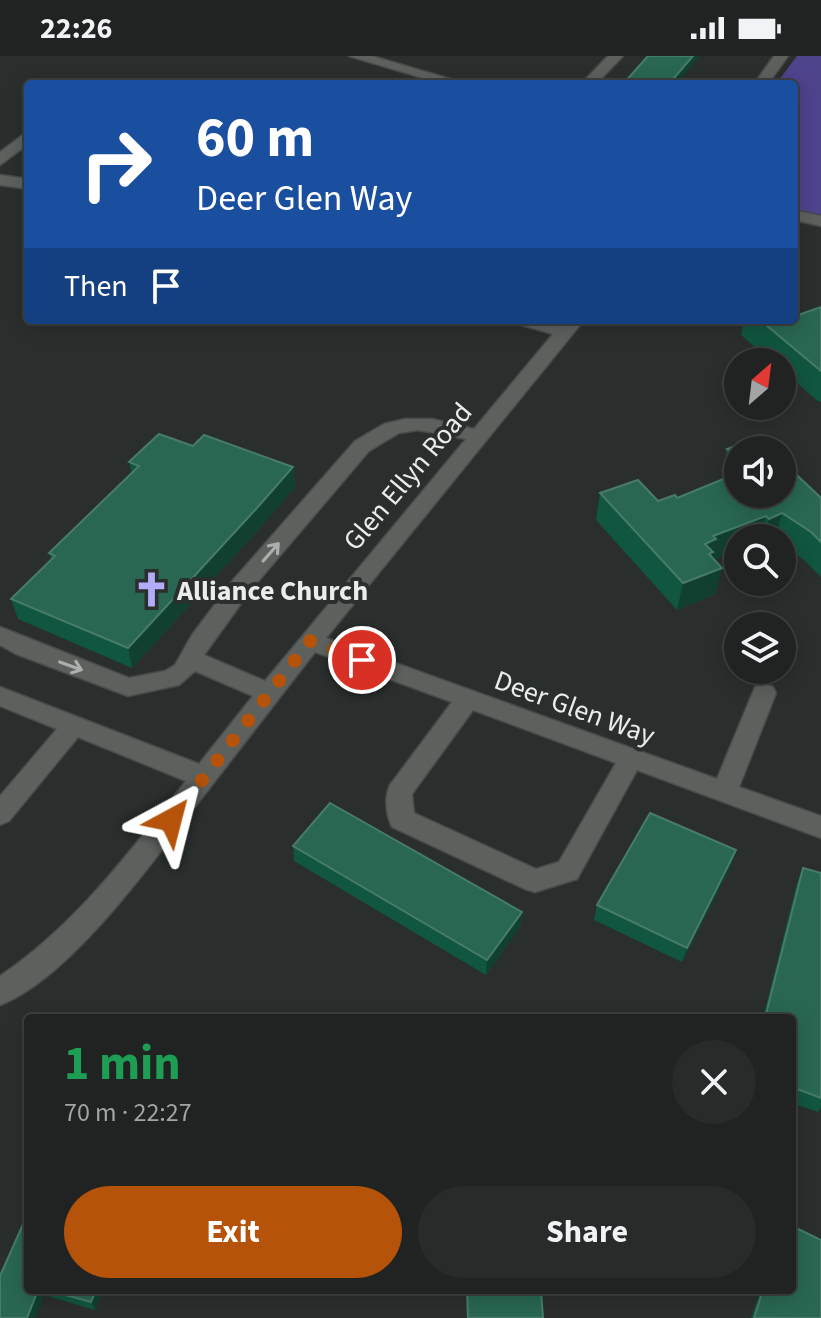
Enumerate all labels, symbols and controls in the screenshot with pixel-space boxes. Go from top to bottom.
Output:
text: 22:26 [40,7,112,50]
text: 60 m [196,99,314,178]
icon: right [64,112,168,216]
text: Deer Glen Way [196,173,412,224]
icon: arrive [144,264,188,308]
text: Then [64,265,128,308]
north arrow [724,348,796,420]
map controls [724,348,796,684]
street label: Glen Ellyn Road [334,394,482,559]
button: sound [724,436,796,508]
button: search [724,524,796,596]
one-way arrow [261,543,279,563]
church icon: Alliance Church [132,571,170,609]
place label: Alliance Church [176,571,368,611]
button: layers [724,612,796,684]
pin [328,626,396,694]
icon: arrive [340,638,384,682]
one-way arrow [58,660,83,674]
street label: Deer Glen Way [489,660,661,756]
position arrow [129,778,213,862]
text: 1 min [64,1030,181,1098]
button: close [672,1040,756,1124]
text: 70 m · 22:27 [64,1094,192,1131]
button: Exit [64,1186,402,1278]
button: Share [418,1186,756,1278]

